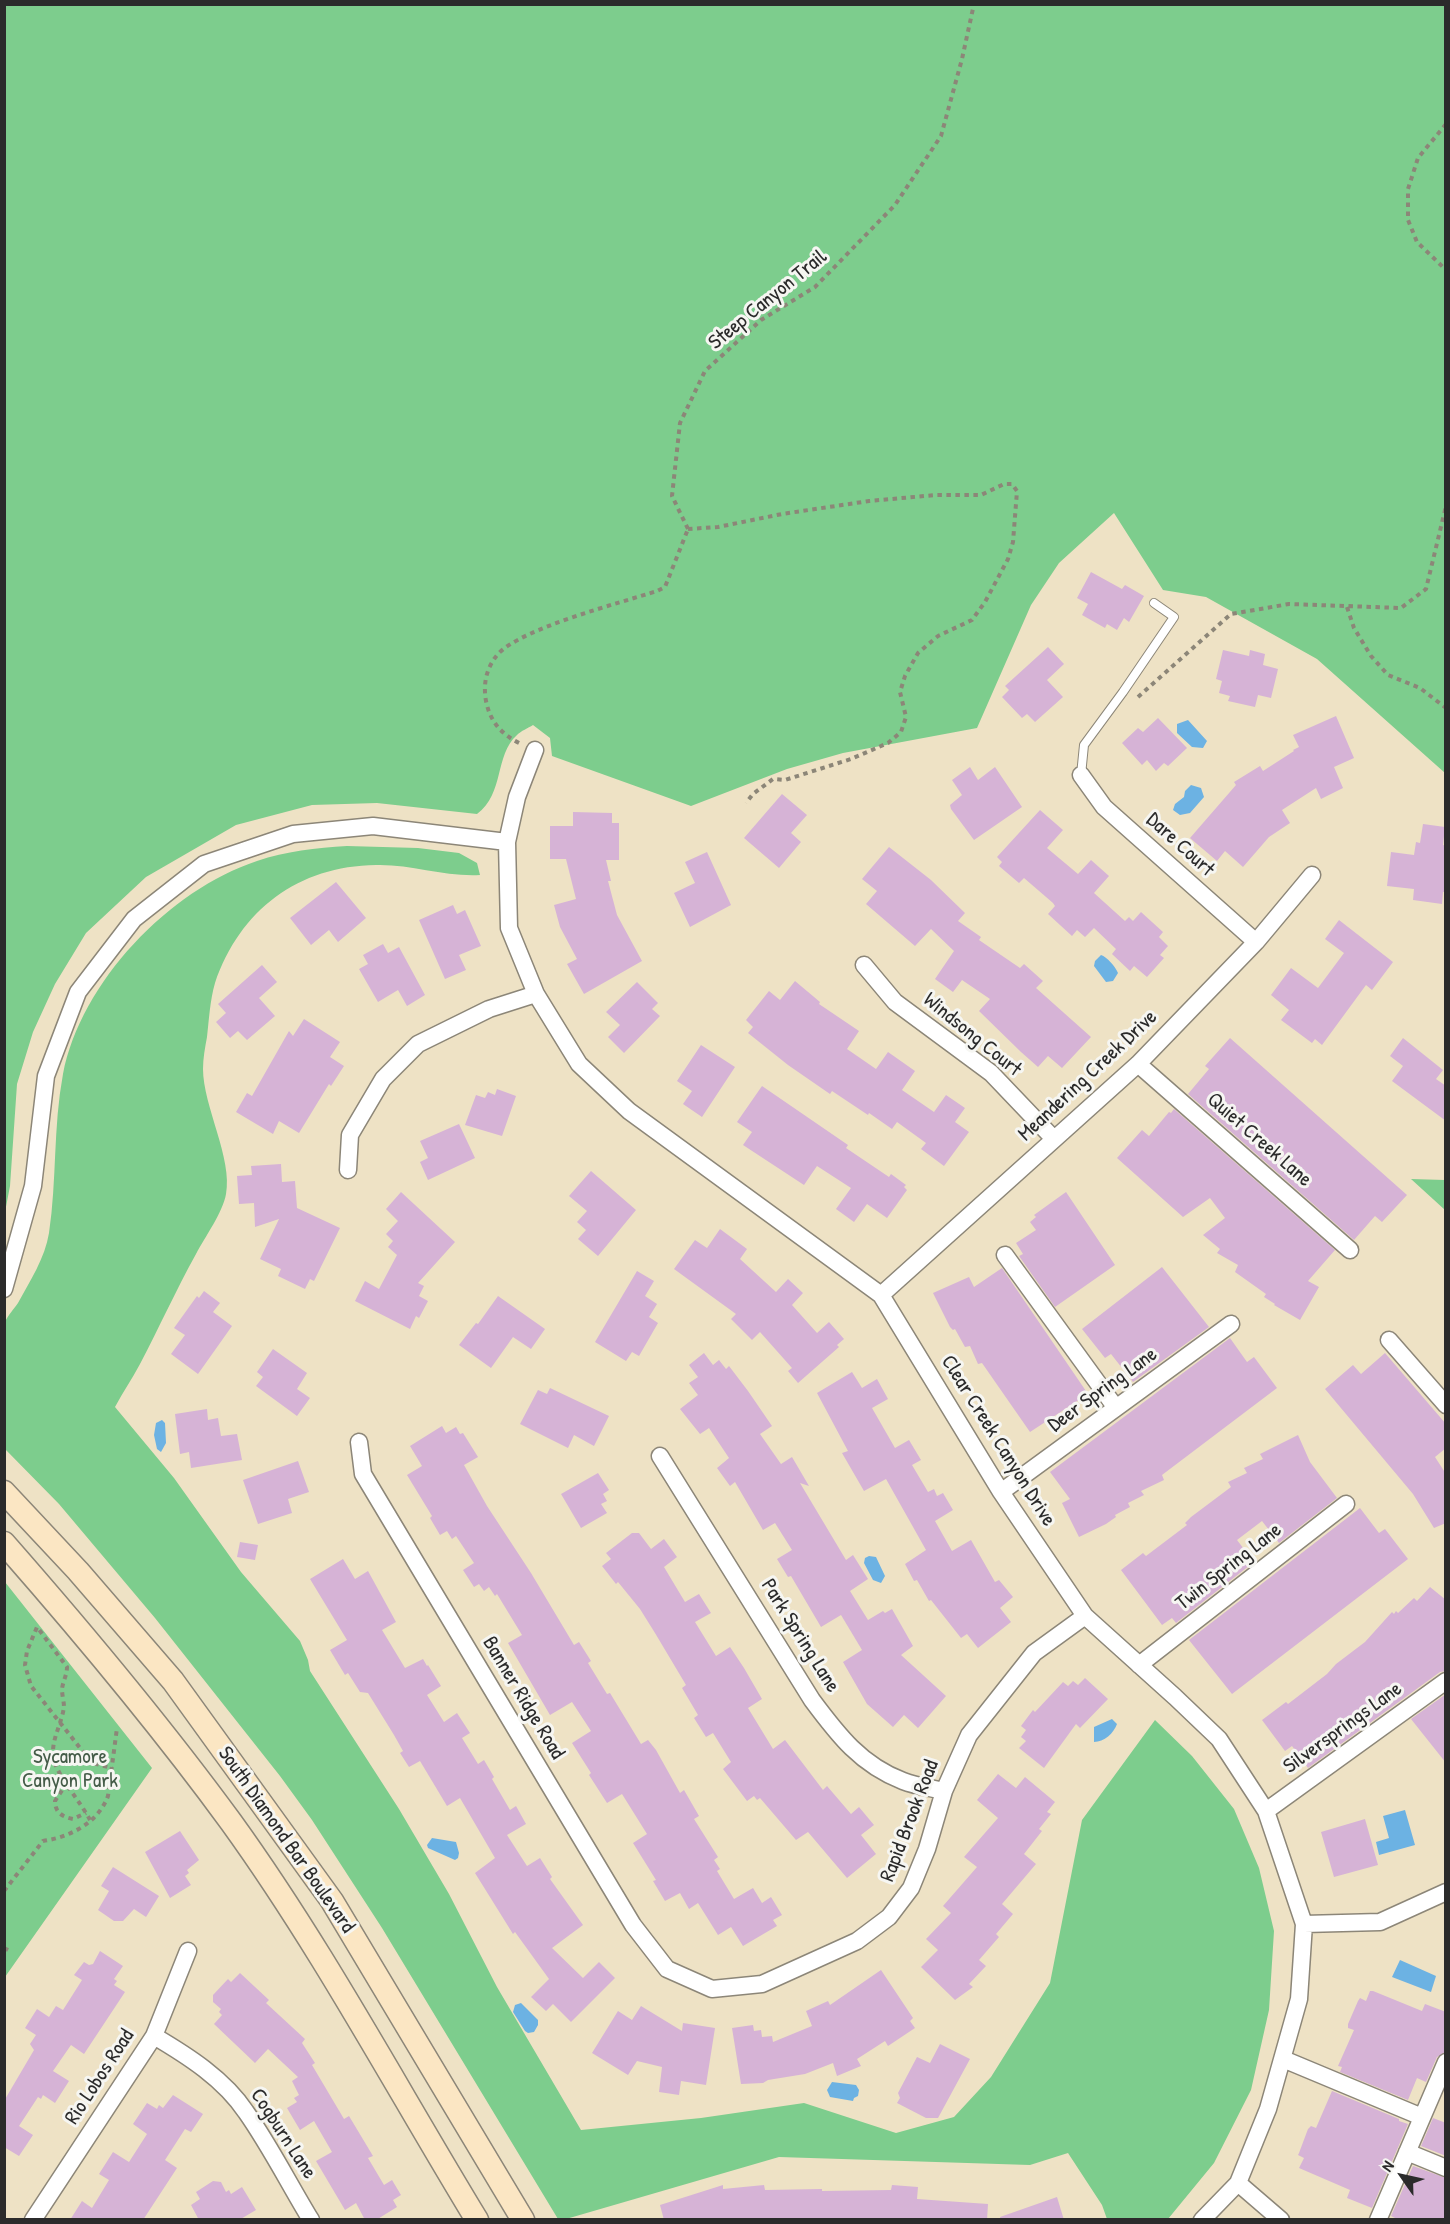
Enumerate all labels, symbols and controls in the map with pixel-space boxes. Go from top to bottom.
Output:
street label: Steep Canyon Trail [704,245,832,355]
street label: Dare Court [1141,808,1219,882]
street label: Windsong Court [918,988,1026,1082]
street label: Meandering Creek Drive [1013,1005,1163,1147]
street label: Quiet Creek Lane [1201,1088,1317,1192]
street label: Deer Spring Lane [1044,1342,1162,1438]
street label: Clear Creek Canyon Drive [935,1351,1061,1531]
street label: Twin Spring Lane [1171,1518,1287,1616]
street label: Park Spring Lane [755,1575,845,1697]
street label: Banner Ridge Road [477,1632,569,1764]
street label: Silversprings Lane [1279,1677,1407,1779]
street label: South Diamond Bar Boulevard [212,1742,360,1938]
park label: Sycamore Canyon Park [22,1744,118,1794]
street label: Rapid Brook Road [875,1757,945,1885]
street label: Rio Lobos Road [60,2025,140,2129]
street label: Cogburn Lane [244,2084,322,2184]
north arrow [1372,2146,1432,2206]
text: N [1376,2156,1399,2176]

